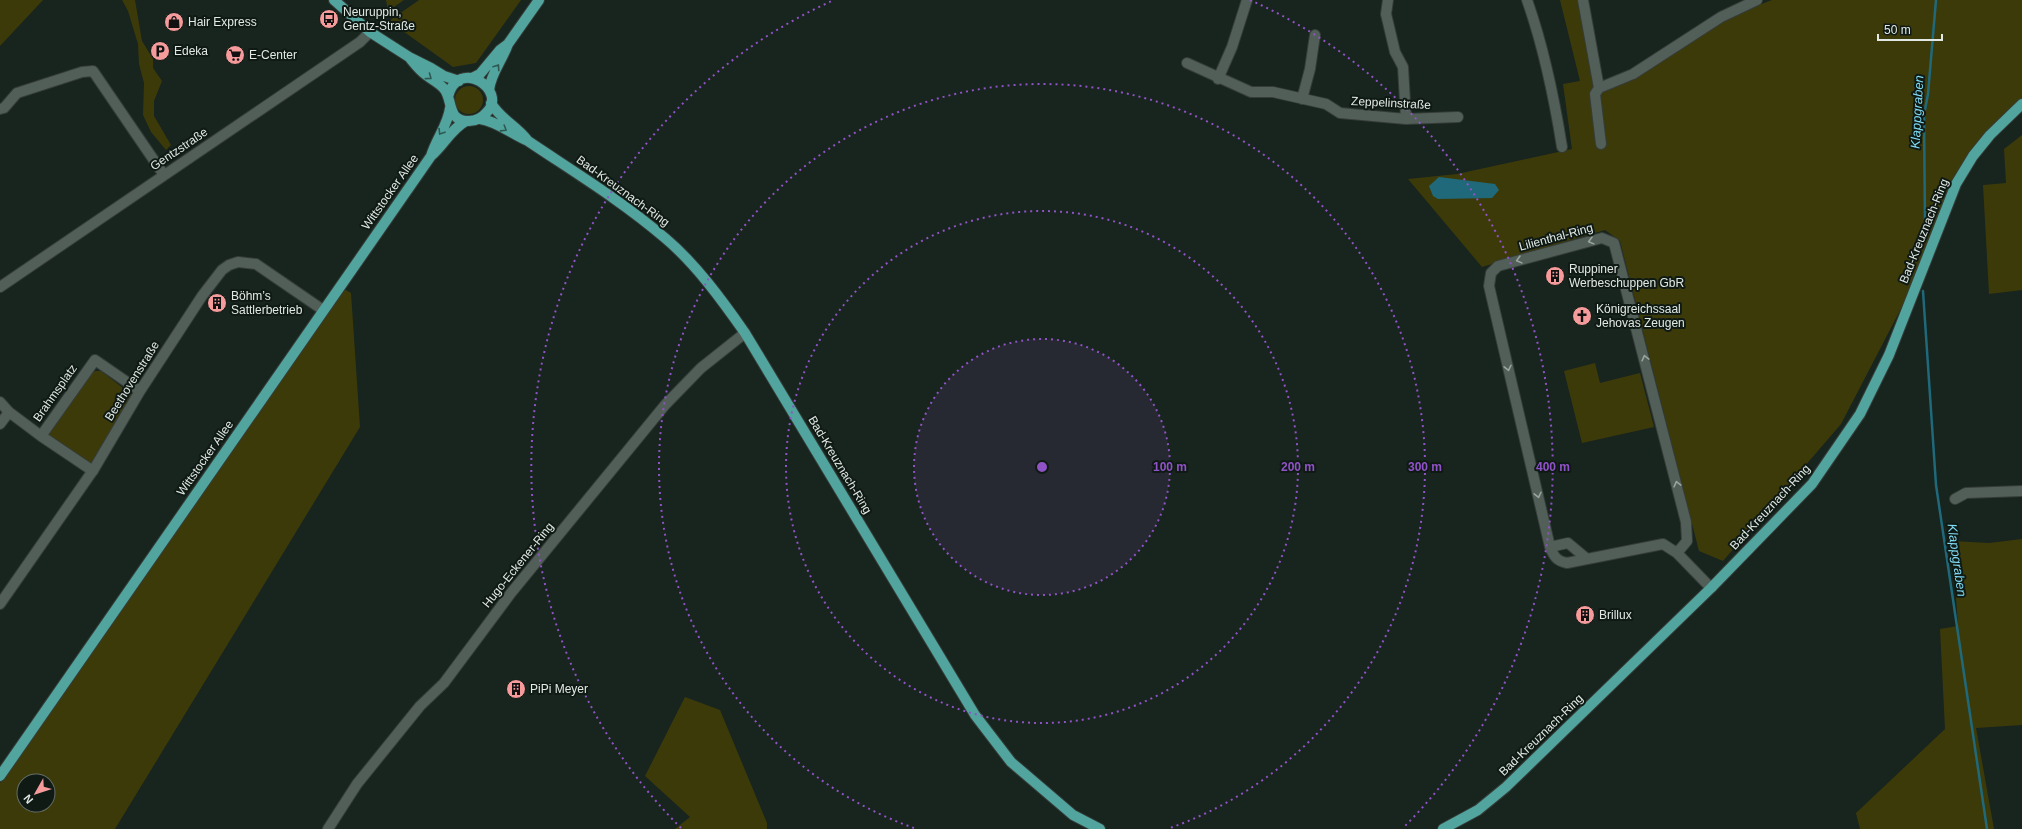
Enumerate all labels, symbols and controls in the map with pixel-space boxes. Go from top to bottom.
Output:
place label: Neuruppin, Gentz-Straße [343,5,415,33]
bus stop icon: Neuruppin, Gentz-Straße [318,8,340,30]
shop icon: Hair Express [163,11,185,33]
place label: Hair Express [188,15,257,29]
scale bar [1878,16,1942,42]
text: 50 m [1884,23,1911,37]
parking icon: Edeka [149,40,171,62]
place label: Edeka [174,44,208,58]
supermarket icon: E-Center [224,44,246,66]
place label: E-Center [249,48,297,62]
one-way arrow [492,64,499,71]
one-way arrow [425,72,432,80]
water label: Klappgraben [1908,75,1926,149]
street label: Zeppelinstraße [1351,94,1432,112]
one-way arrow [500,124,507,132]
street label: Gentzstraße [148,125,211,173]
one-way arrow [438,128,446,135]
street label: Wittstocker Allee [359,151,421,232]
street label: Bad-Kreuznach-Ring [574,153,672,229]
street label: Bad-Kreuznach-Ring [1897,177,1951,285]
street label: Lilienthal-Ring [1517,220,1595,254]
one-way arrow [1588,236,1594,244]
one-way arrow [1516,255,1523,264]
place label: Ruppiner Werbeschuppen GbR [1569,262,1685,290]
building icon: Ruppiner Werbeschuppen GbR [1544,265,1566,287]
place label: Böhm’s Sattlerbetrieb [231,289,303,317]
building icon: Böhm’s Sattlerbetrieb [206,292,228,314]
place label: Königreichssaal Jehovas Zeugen [1596,302,1685,330]
church icon: Königreichssaal Jehovas Zeugen [1571,305,1593,327]
street label: Beethovenstraße [102,338,162,423]
one-way arrow [1641,355,1650,362]
street label: Brahmsplatz [30,362,80,424]
one-way arrow [1504,365,1512,371]
street label: Bad-Kreuznach-Ring [805,414,875,516]
street label: Wittstocker Allee [174,417,236,498]
centre of rings [1035,460,1049,474]
text: 100 m [1153,460,1187,474]
text: 200 m [1281,460,1315,474]
text: 300 m [1408,460,1442,474]
text: 400 m [1536,460,1570,474]
street label: Bad-Kreuznach-Ring [1727,461,1813,553]
one-way arrow [1673,481,1681,488]
one-way arrow [1533,492,1541,498]
street label: Hugo-Eckener-Ring [479,520,557,610]
water label: Klappgraben [1944,522,1970,598]
building icon: Brillux [1574,604,1596,626]
place label: Brillux [1599,608,1632,622]
building icon: PiPi Meyer [505,678,527,700]
place label: PiPi Meyer [530,682,588,696]
street label: Bad-Kreuznach-Ring [1496,691,1586,779]
north arrow [16,773,56,813]
text: N [21,792,35,806]

